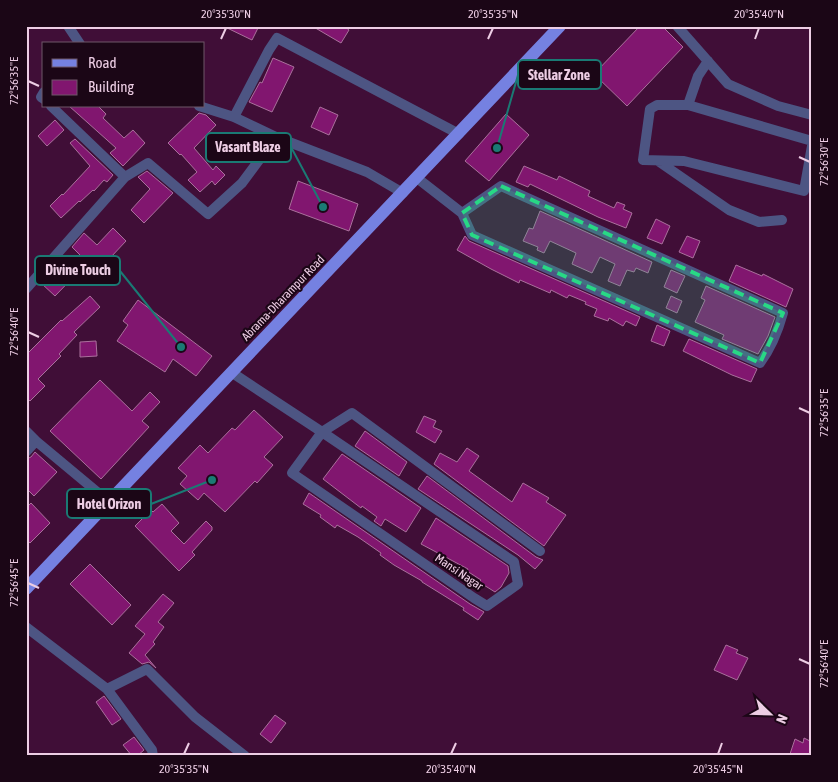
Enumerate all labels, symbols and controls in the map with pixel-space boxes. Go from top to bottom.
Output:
text: 20°35'30"N [201,7,251,21]
text: 20°35'35"N [468,7,518,21]
text: 20°35'40"N [734,7,784,21]
legend [42,42,205,108]
text: Road [88,54,117,71]
text: 72°56'35"E [7,57,21,105]
callout: Stellar Zone [518,60,601,89]
text: Stellar Zone [528,67,590,83]
text: Building [88,78,134,95]
callout: Vasant Blaze [206,133,291,162]
text: 72°56'30"E [817,138,831,186]
text: Vasant Blaze [214,139,281,155]
street label: Abrama-Dharampur Road [239,253,327,343]
callout: Divine Touch [35,256,120,285]
text: Divine Touch [45,262,111,278]
text: 72°56'40"E [7,308,21,356]
text: 72°56'35"E [817,389,831,437]
callout: Hotel Orizon [67,489,151,518]
text: Hotel Orizon [77,496,141,512]
street label: Mansi Nagar [432,551,486,593]
text: 72°56'45"E [7,559,21,607]
text: 72°56'40"E [817,640,831,688]
north arrow [746,690,796,740]
text: N [773,712,791,726]
text: 20°35'35"N [159,762,209,776]
text: 20°35'40"N [426,762,476,776]
text: 20°35'45"N [693,762,743,776]

